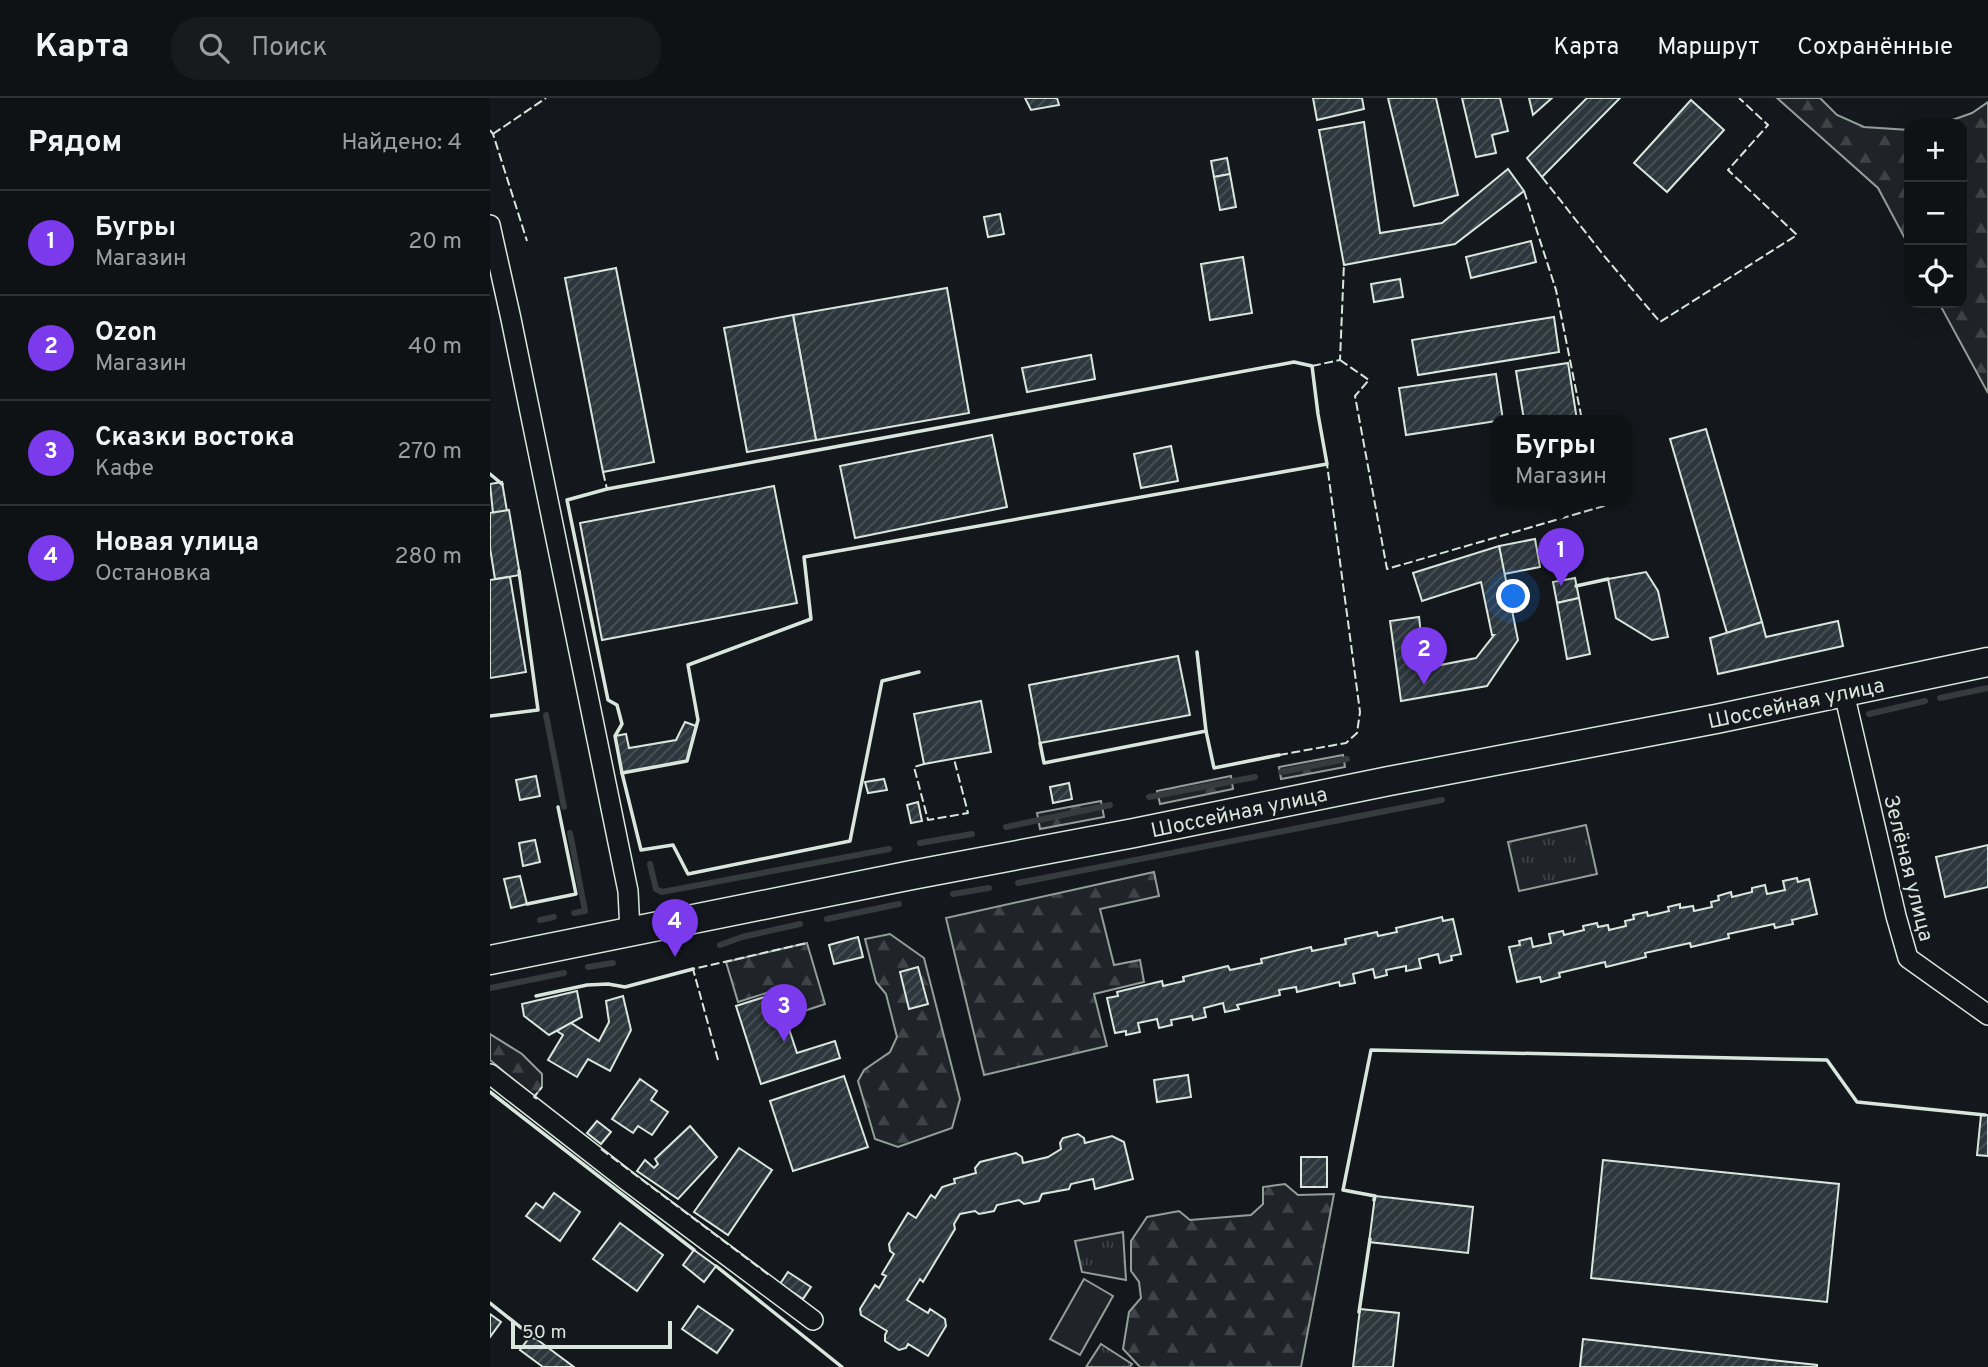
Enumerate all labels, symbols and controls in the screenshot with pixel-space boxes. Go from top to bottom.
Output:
search box [171,17,661,80]
text: Карта [35,27,129,69]
icon: search [195,29,233,67]
text: Поиск [251,32,327,65]
text: Карта [1553,33,1619,63]
text: Маршрут [1657,33,1759,63]
text: Сохранённые [1797,33,1953,63]
map controls [1904,119,1967,308]
button: + [1904,119,1967,182]
text: Рядом [28,125,122,162]
text: Найдено: 4 [341,129,462,158]
button: − [1904,182,1967,245]
text: Бугры [95,212,176,245]
text: 1 [46,228,56,257]
text: 20 m [408,228,462,257]
text: Магазин [95,245,187,274]
button: locate [1904,245,1967,308]
text: Ozon [95,317,157,350]
text: 2 [44,333,58,362]
text: 40 m [408,333,462,362]
text: Магазин [95,350,187,379]
popup [1491,415,1631,506]
text: Сказки востока [95,422,294,455]
text: Бугры [1515,430,1596,463]
text: 3 [44,438,58,467]
text: 270 m [397,438,462,467]
text: Кафе [95,455,154,484]
text: Магазин [1515,463,1607,492]
text: Новая улица [95,527,259,560]
pin: 1 [1538,528,1584,586]
text: 4 [44,543,58,572]
text: 280 m [394,543,462,572]
text: Остановка [95,560,211,589]
your location [1496,579,1530,613]
pin: 2 [1401,627,1447,685]
street label: Шоссейная улица [1706,673,1887,736]
street label: Шоссейная улица [1149,782,1330,845]
street label: Зелёная улица [1876,792,1939,944]
pin: 4 [652,899,698,957]
pin: 3 [761,984,807,1042]
scale bar [511,1318,672,1350]
text: 50 m [522,1321,567,1345]

